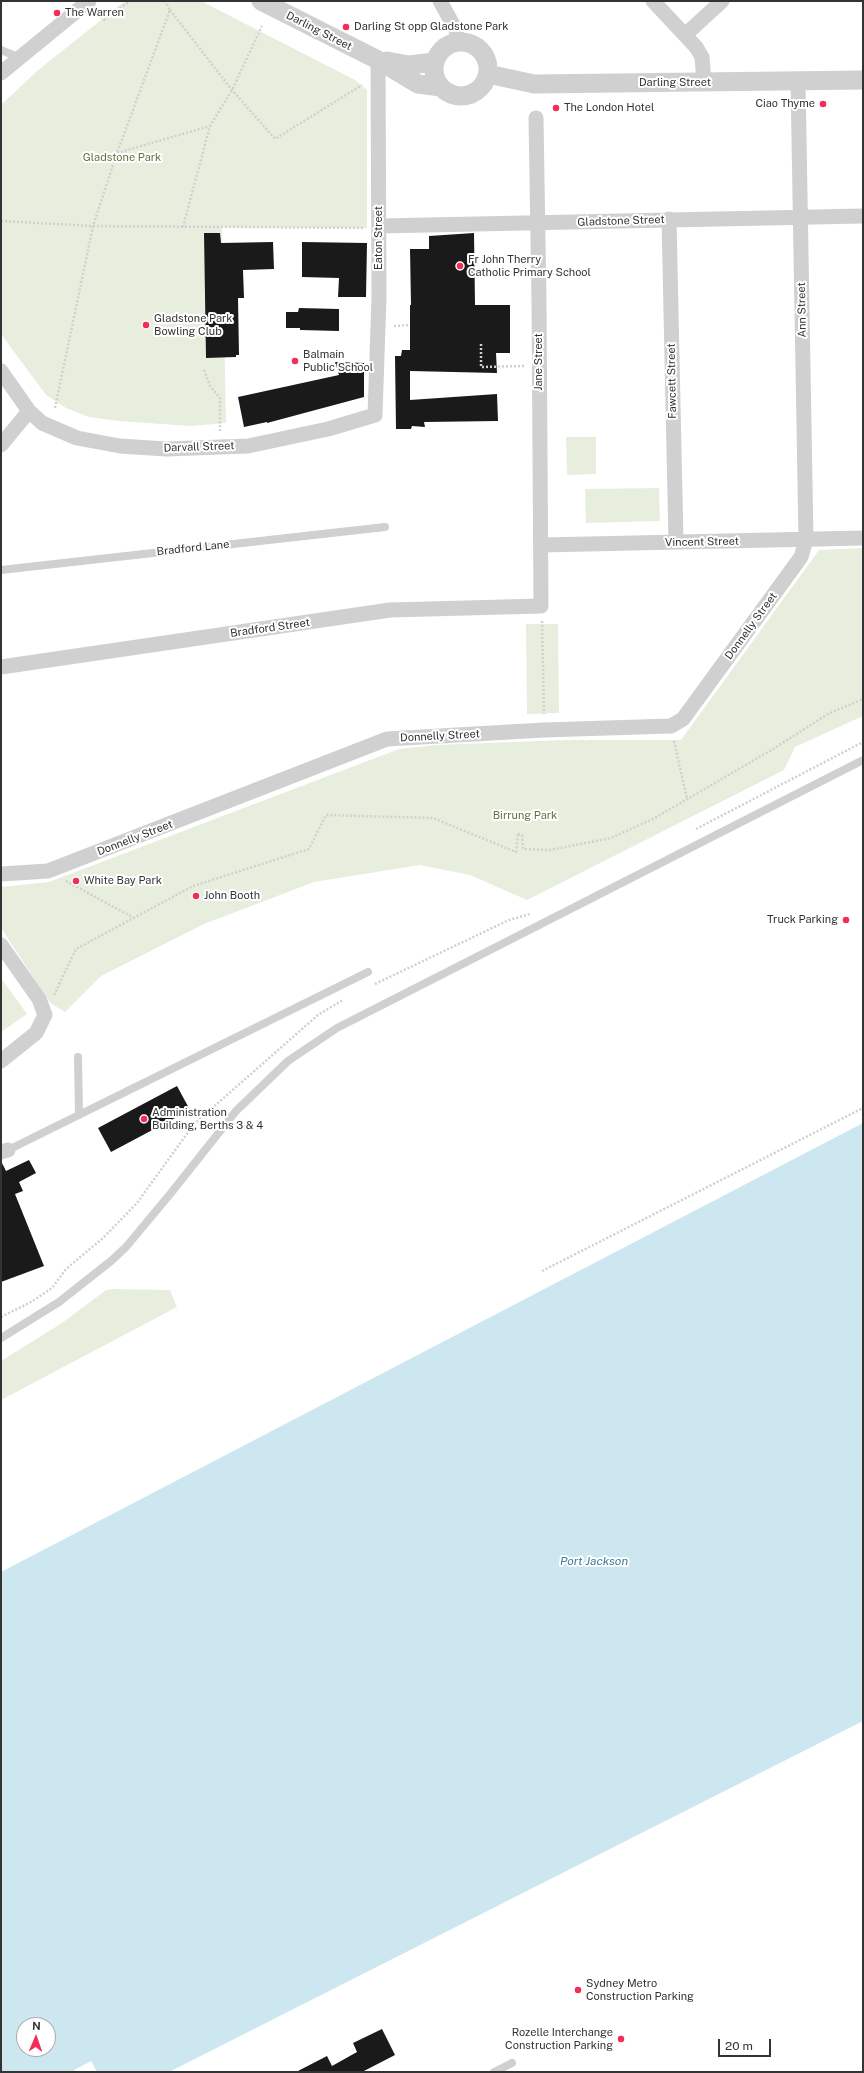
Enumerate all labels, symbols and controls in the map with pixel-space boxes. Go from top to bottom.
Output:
place label: The Warren [65,6,124,20]
marker: The Warren [52,8,62,18]
street label: Darling Street [284,9,354,53]
place label: Darling St opp Gladstone Park [354,20,509,34]
marker: Darling St opp Gladstone Park [341,22,351,32]
street label: Darling Street [639,76,711,90]
place label: Ciao Thyme [755,97,815,111]
marker: Ciao Thyme [818,99,828,109]
place label: The London Hotel [564,101,654,115]
marker: The London Hotel [551,103,561,113]
park label: Gladstone Park [83,151,161,165]
street label: Eaton Street [372,206,386,270]
street label: Gladstone Street [577,213,665,229]
place label: Fr John Therry Catholic Primary School [468,253,591,279]
marker: Fr John Therry Catholic Primary School [455,261,465,271]
street label: Ann Street [795,282,809,338]
place label: Gladstone Park Bowling Club [154,312,232,338]
marker: Gladstone Park Bowling Club [141,320,151,330]
street label: Jane Street [532,333,546,391]
street label: Fawcett Street [665,343,679,419]
place label: Balmain Public School [303,348,373,374]
marker: Balmain Public School [290,356,300,366]
street label: Darvall Street [163,439,235,455]
street label: Vincent Street [665,535,739,549]
street label: Bradford Lane [156,538,230,558]
street label: Donnelly Street [722,590,780,662]
street label: Bradford Street [229,616,311,640]
street label: Donnelly Street [400,727,480,745]
park label: Birrung Park [493,809,557,823]
street label: Donnelly Street [95,818,175,858]
place label: White Bay Park [84,874,162,888]
marker: White Bay Park [71,876,81,886]
place label: John Booth [204,889,260,903]
marker: John Booth [191,891,201,901]
place label: Truck Parking [767,913,838,927]
marker: Truck Parking [841,915,851,925]
place label: Administration Building, Berths 3 & 4 [152,1106,263,1132]
marker: Administration Building, Berths 3 & 4 [139,1114,149,1124]
water label: Port Jackson [560,1554,628,1568]
place label: Sydney Metro Construction Parking [586,1977,694,2003]
marker: Sydney Metro Construction Parking [573,1985,583,1995]
north arrow [16,2017,56,2057]
text: N [32,2020,41,2032]
place label: Rozelle Interchange Construction Parking [505,2026,613,2052]
scale bar [720,2031,773,2057]
marker: Rozelle Interchange Construction Parking [616,2034,626,2044]
text: 20 m [725,2039,753,2053]

